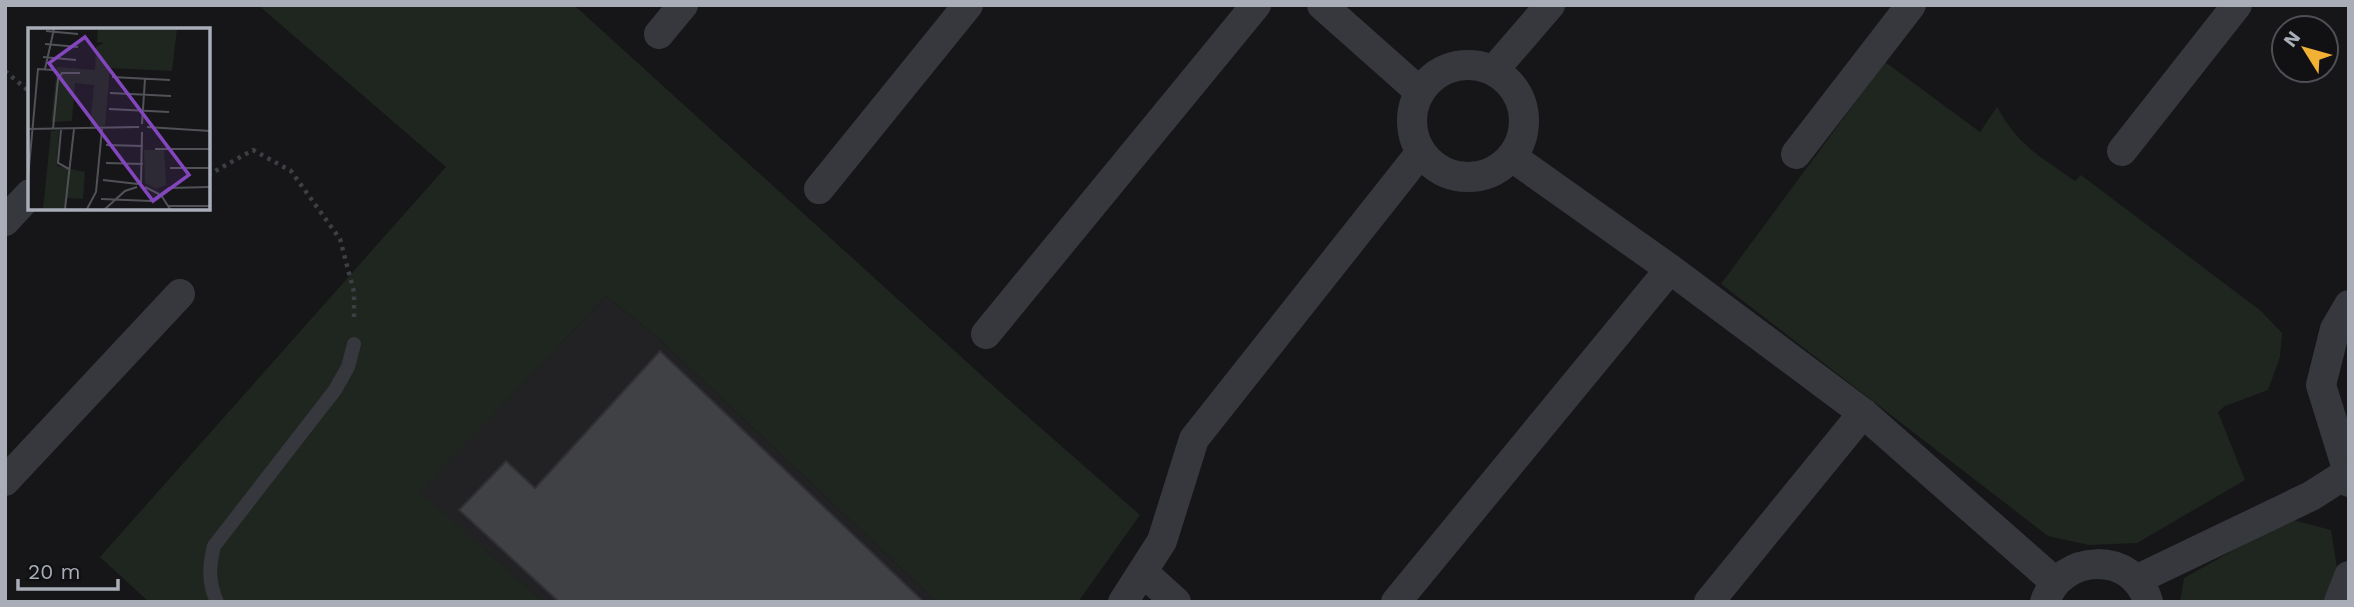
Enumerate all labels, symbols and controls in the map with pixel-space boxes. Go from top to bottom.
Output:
north arrow [2270,14,2340,84]
text: N [2278,27,2305,52]
inset map [28,28,210,210]
scale bar [18,548,117,592]
text: 20 m [28,559,80,584]

